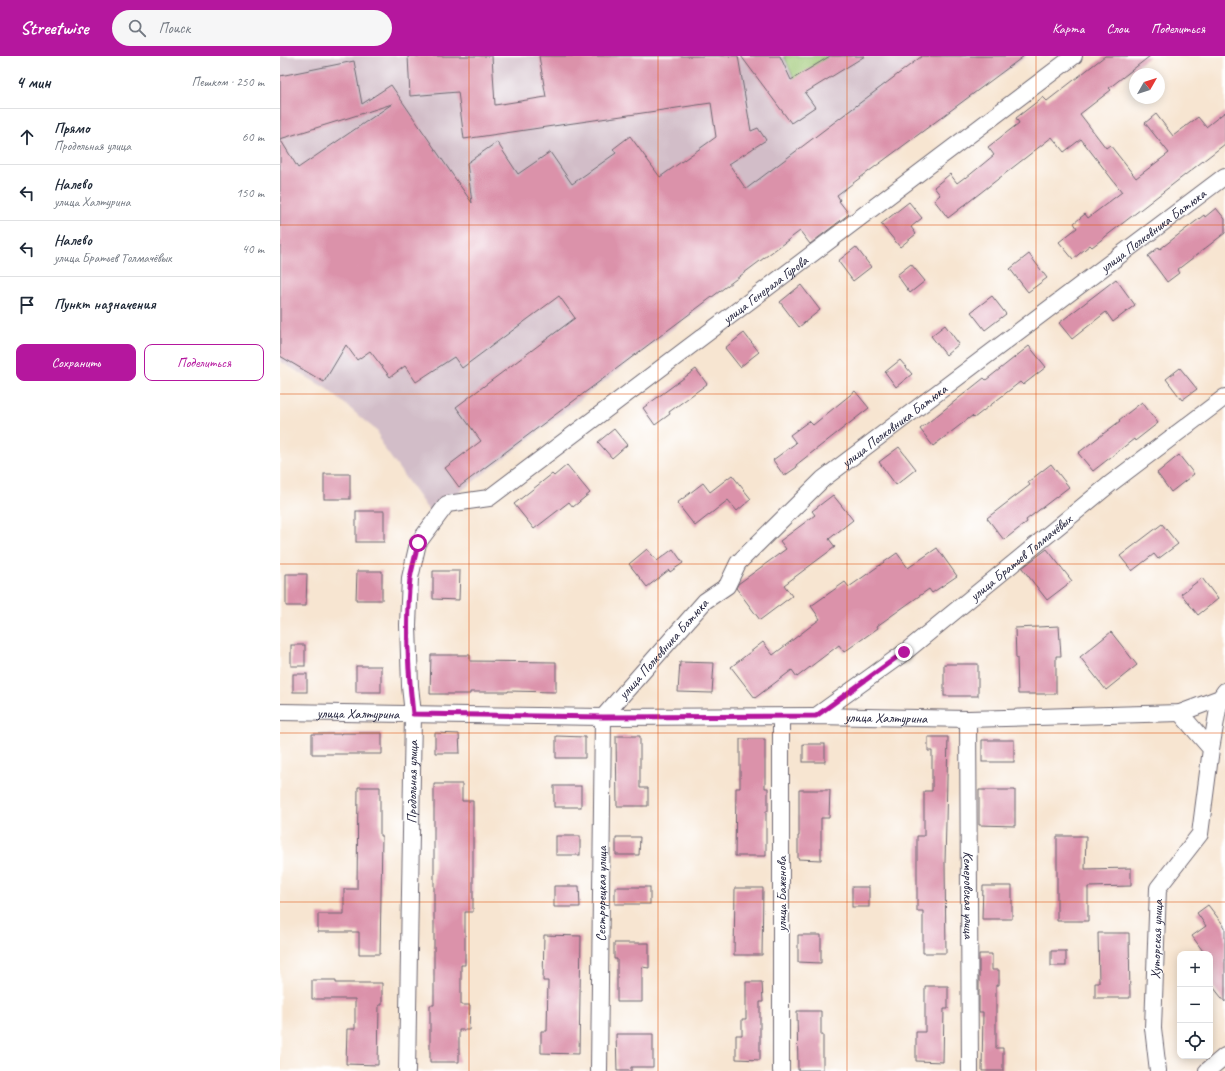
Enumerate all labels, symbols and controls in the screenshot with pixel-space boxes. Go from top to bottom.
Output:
search box [112,10,392,46]
text: Streetwise [20,16,88,40]
icon: search [126,17,148,39]
text: Поиск [158,19,190,38]
text: Карта [1052,20,1084,37]
text: Слои [1106,20,1129,37]
text: Поделиться [1151,20,1205,37]
north arrow [1129,68,1165,104]
text: 4 мин [16,72,51,93]
text: Пешком · 250 m [191,74,264,90]
text: Прямо [54,119,90,138]
icon: ahead [16,126,38,148]
text: 60 m [242,129,264,145]
text: Продольная улица [54,138,131,154]
text: Налево [54,175,92,194]
icon: left [16,182,38,204]
text: 150 m [236,185,264,201]
street label: улица Полковника Батюка [1096,185,1210,277]
text: улица Халтурина [54,194,130,210]
text: Налево [54,231,92,250]
icon: left [16,238,38,260]
text: 40 m [242,241,264,257]
text: улица Братьев Толмачёвых [54,250,172,266]
street label: улица Генерала Гурова [718,252,812,328]
icon: arrive [16,294,38,316]
text: Пункт назначения [54,295,156,314]
button: Сохранить [16,344,136,381]
button: Поделиться [144,344,264,381]
street label: улица Полковника Батюка [837,380,951,472]
street label: улица Братьев Толмачёвых [966,510,1076,605]
route start [409,534,427,552]
street label: улица Полковника Батюка [614,595,713,703]
route end [895,643,913,661]
street label: улица Халтурина [316,705,400,723]
street label: улица Халтурина [844,709,928,727]
street label: Продольная улица [403,740,422,824]
street label: Сестрорецкая улица [592,845,611,942]
street label: Кемеровская улица [960,851,977,940]
street label: улица Баженова [773,855,790,933]
street label: Хуторская улица [1147,898,1167,979]
map controls [1177,951,1213,1059]
button: + [1177,951,1213,987]
button: − [1177,987,1213,1023]
button: locate [1177,1023,1213,1059]

